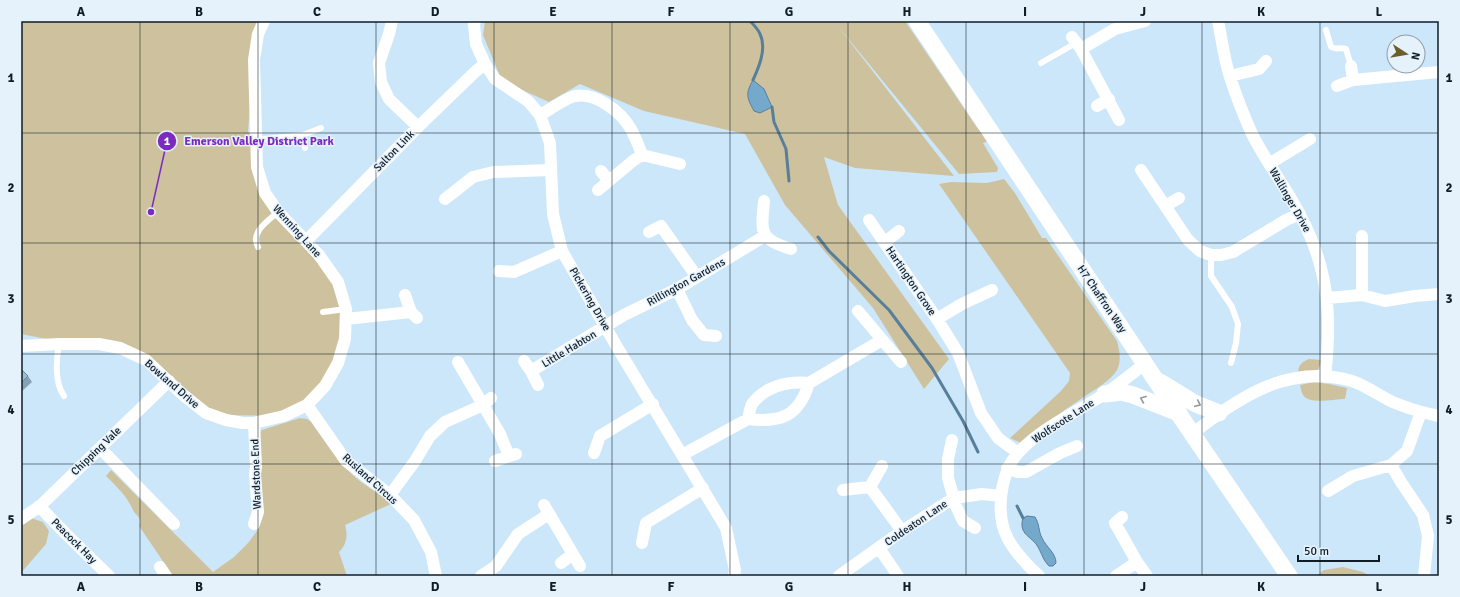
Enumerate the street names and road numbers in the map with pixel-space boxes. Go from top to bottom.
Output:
street label: Salton Link [371,127,417,174]
street label: Wallinger Drive [1266,165,1314,235]
street label: Wenning Lane [270,202,324,260]
street label: Hartington Grove [883,244,939,318]
street label: Rillington Gardens [645,255,727,309]
street label: H7 Chaffron Way [1075,263,1130,336]
street label: Pickering Drive [567,265,613,333]
street label: Little Habton [539,328,599,370]
street label: Bowland Drive [142,357,202,411]
street label: Wolfscote Lane [1030,396,1096,446]
street label: Chipping Vale [68,424,124,478]
street label: Wardstone End [248,438,264,509]
street label: Rusland Circus [340,451,400,507]
street label: Coldeaton Lane [882,497,950,549]
street label: Peacock Hay [49,516,100,567]

